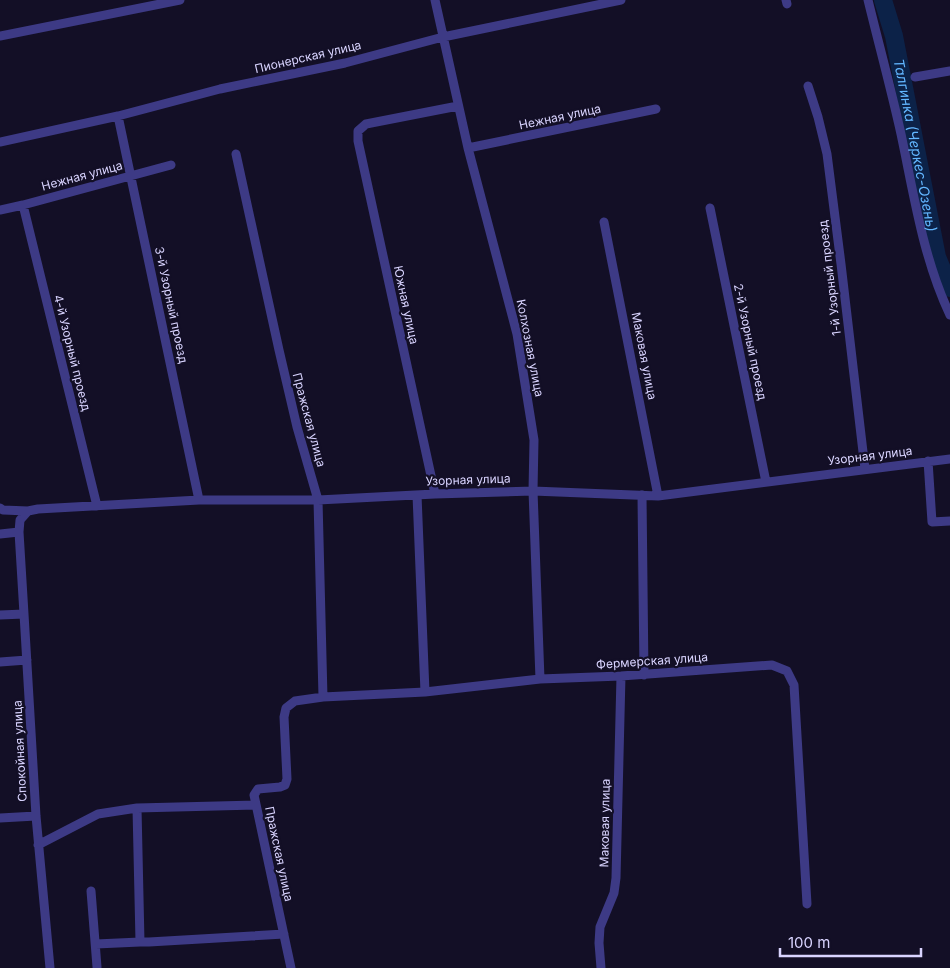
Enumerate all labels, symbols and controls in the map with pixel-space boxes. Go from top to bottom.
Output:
street label: Пионерская улица [253,37,363,76]
water label: Талгинка (Черкес-Озень) [891,57,941,233]
street label: Нежная улица [518,101,602,133]
street label: Нежная улица [40,157,124,194]
street label: 1-й Узорный проезд [815,219,844,337]
street label: 3-й Узорный проезд [152,245,191,365]
street label: Южная улица [391,264,422,346]
street label: 2-й Узорный проезд [731,282,770,402]
street label: 4-й Узорный проезд [51,293,94,413]
street label: Колхозная улица [514,298,547,398]
street label: Маковая улица [629,311,660,401]
street label: Пражская улица [290,371,329,469]
street label: Узорная улица [827,443,913,468]
street label: Узорная улица [425,471,511,488]
street label: Фермерская улица [596,649,708,672]
street label: Спокойная улица [9,700,30,802]
street label: Маковая улица [596,779,613,867]
street label: Пражская улица [262,805,297,903]
scale bar [780,926,921,958]
text: 100 m [788,933,830,952]

